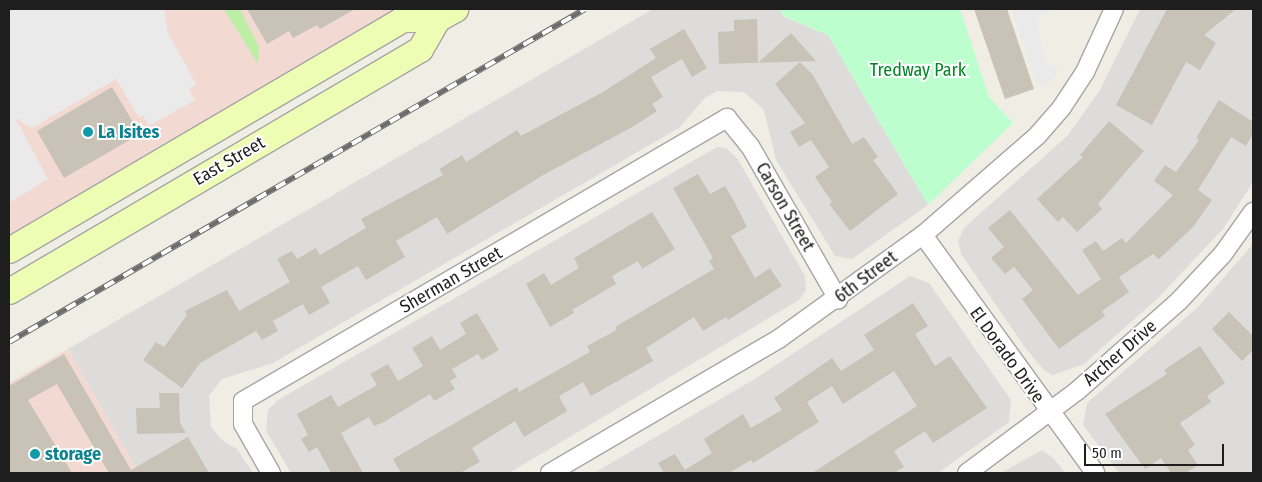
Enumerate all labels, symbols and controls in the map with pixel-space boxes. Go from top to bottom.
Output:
park label: Tredway Park [870,59,966,81]
place label: La Isites [98,121,159,143]
marker: La Isites [82,126,94,138]
street label: East Street [189,132,269,190]
street label: Carson Street [751,159,819,255]
street label: Sherman Street [396,242,506,318]
street label: 6th Street [830,246,902,308]
street label: El Dorado Drive [965,303,1049,407]
street label: Archer Drive [1079,315,1161,391]
scale bar [1087,434,1227,466]
place label: storage [45,443,101,465]
text: 50 m [1092,444,1122,462]
marker: storage [29,448,41,460]

